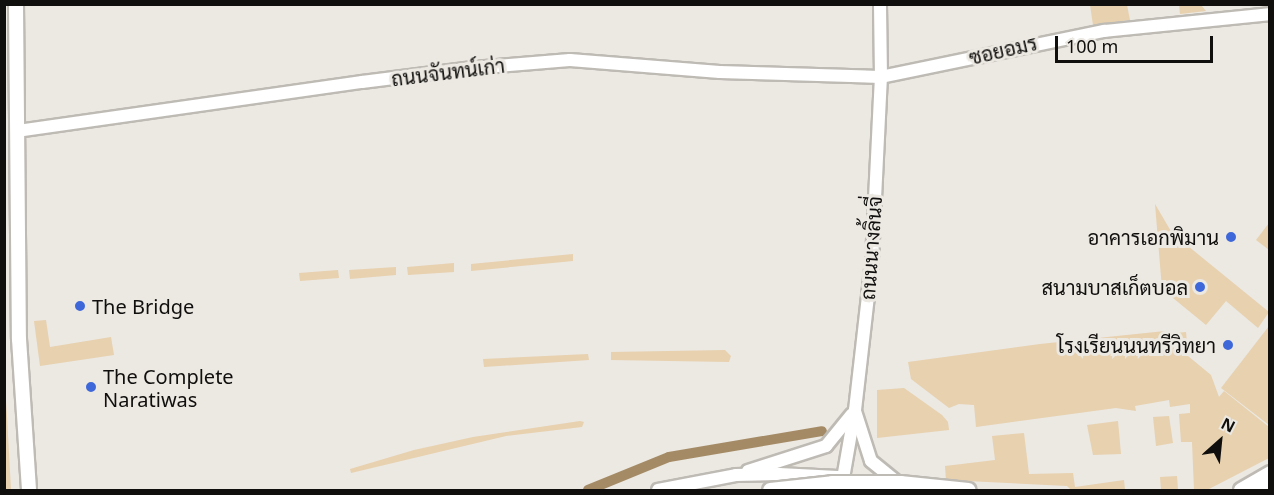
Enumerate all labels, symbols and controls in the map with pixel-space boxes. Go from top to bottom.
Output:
scale bar [1058,24,1216,62]
street label: ซอยอมร [967,31,1039,69]
text: 100 m [1066,34,1118,58]
street label: ถนนจันทน์เก่า [390,53,506,91]
street label: ถนนนางลิ้นจี่ [855,195,887,301]
place label: อาคารเอกพิมาน [1088,225,1219,249]
marker: อาคารเอกพิมาน [1224,230,1238,244]
place label: สนามบาสเก็ตบอล [1041,275,1188,299]
marker: สนามบาสเก็ตบอล [1193,280,1207,294]
place label: The Bridge [92,294,194,318]
marker: The Bridge [73,299,87,313]
place label: โรงเรียนนนทรีวิทยา [1057,333,1216,357]
marker: โรงเรียนนนทรีวิทยา [1221,338,1235,352]
place label: The Complete Naratiwas [103,364,234,411]
marker: The Complete Naratiwas [84,380,98,394]
north arrow [1190,411,1250,471]
text: N [1217,412,1239,438]

